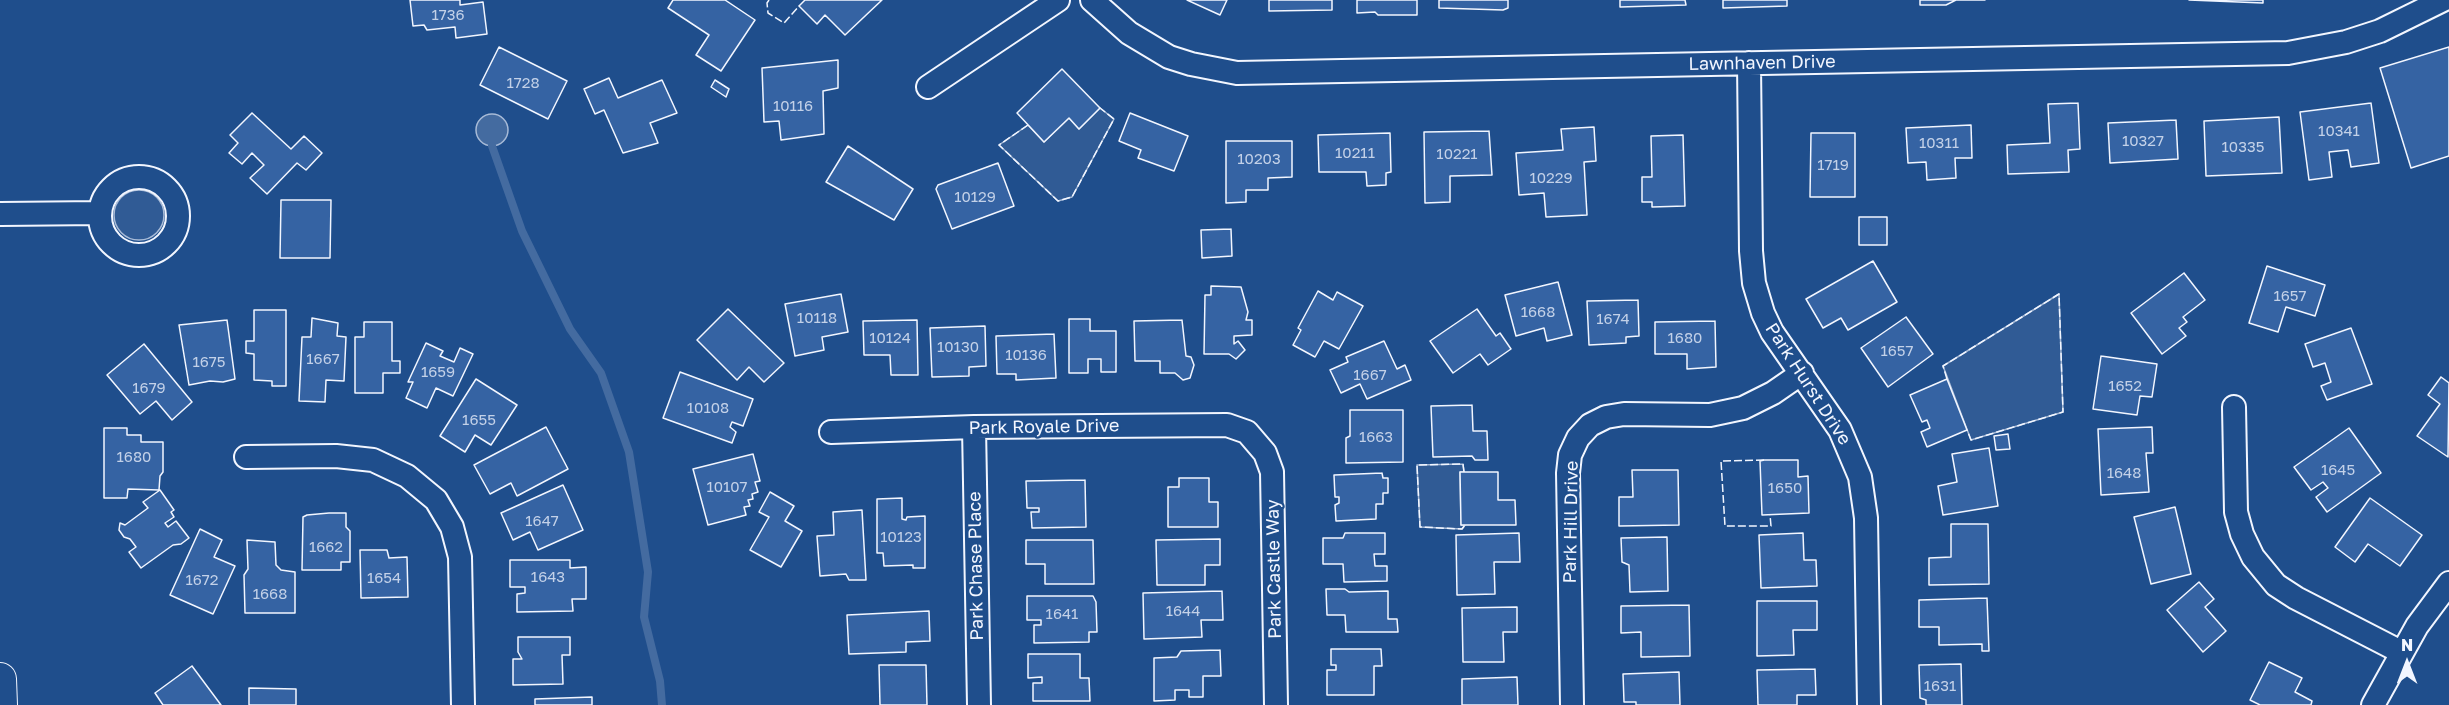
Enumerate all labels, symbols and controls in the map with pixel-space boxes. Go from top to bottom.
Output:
house number: 1736 [431,6,465,24]
street label: Lawnhaven Drive [1688,51,1836,75]
house number: 1728 [506,74,540,92]
house number: 10116 [773,97,813,115]
house number: 10341 [2318,122,2360,140]
house number: 10327 [2122,132,2164,150]
house number: 10311 [1919,134,1959,152]
house number: 10335 [2222,138,2264,156]
house number: 10211 [1335,144,1375,162]
house number: 10221 [1436,145,1478,163]
house number: 10203 [1237,150,1281,168]
house number: 1719 [1817,156,1849,174]
house number: 10229 [1529,169,1573,187]
house number: 10129 [954,188,996,206]
house number: 1657 [2274,287,2306,305]
house number: 1668 [1521,303,1555,321]
house number: 10118 [797,309,837,327]
house number: 1674 [1596,310,1630,328]
street label: Park Hurst Drive [1761,319,1855,449]
house number: 10124 [869,329,911,347]
house number: 1680 [1668,329,1702,347]
house number: 10130 [937,338,979,356]
house number: 1657 [1881,342,1913,360]
house number: 10136 [1005,346,1047,364]
house number: 1667 [306,350,340,368]
house number: 1675 [193,353,225,371]
house number: 1659 [421,363,455,381]
house number: 1667 [1353,366,1387,384]
house number: 1652 [2108,377,2142,395]
house number: 1679 [132,379,166,397]
house number: 10108 [687,399,729,417]
house number: 1655 [462,411,496,429]
street label: Park Royale Drive [968,415,1120,439]
house number: 1663 [1359,428,1393,446]
house number: 1680 [117,448,151,466]
street label: Park Hill Drive [1559,461,1583,583]
house number: 1645 [2321,461,2355,479]
house number: 1648 [2107,464,2141,482]
house number: 10107 [706,478,748,496]
house number: 1650 [1768,479,1802,497]
street label: Park Chase Place [964,491,988,641]
street label: Park Castle Way [1262,499,1286,639]
house number: 1647 [525,512,559,530]
house number: 10123 [880,528,922,546]
house number: 1662 [309,538,343,556]
house number: 1643 [531,568,565,586]
house number: 1654 [367,569,401,587]
house number: 1672 [186,571,218,589]
house number: 1668 [253,585,287,603]
house number: 1644 [1166,602,1200,620]
house number: 1641 [1046,605,1078,623]
north arrow [2377,633,2437,693]
text: N [2401,635,2413,655]
house number: 1631 [1924,677,1956,695]

